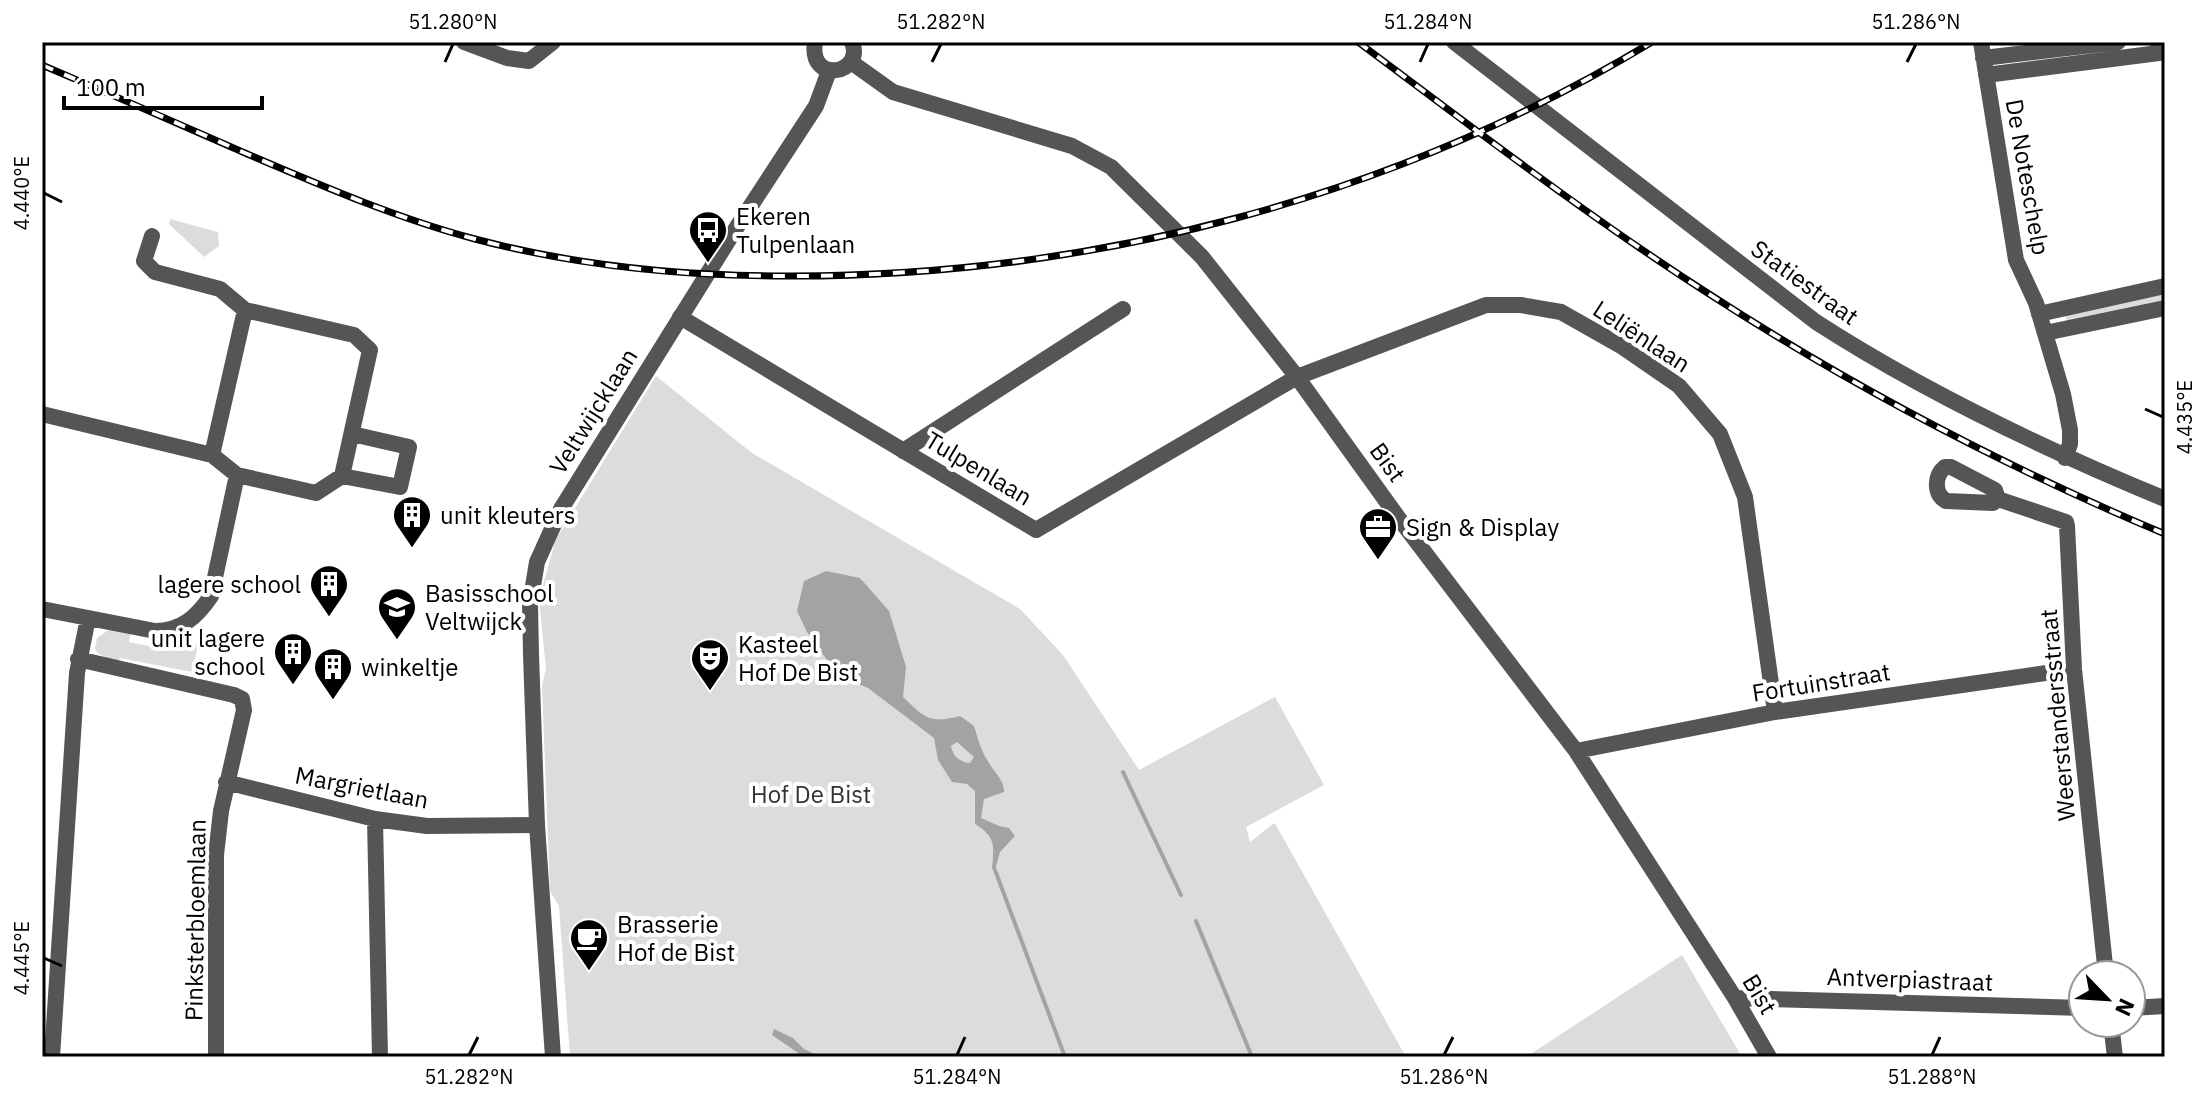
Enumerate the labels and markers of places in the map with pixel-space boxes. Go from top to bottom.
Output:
place label: Ekeren Tulpenlaan [736,200,855,260]
bus stop icon: Ekeren Tulpenlaan [687,209,729,264]
building icon: unit kleuters [391,494,433,549]
place label: unit kleuters [440,499,575,531]
office icon: Sign & Display [1357,506,1399,561]
place label: Sign & Display [1406,511,1559,543]
building icon: lagere school [308,563,350,618]
place label: lagere school [158,568,301,600]
place label: Basisschool Veltwijck [425,577,554,637]
school or university icon: Basisschool Veltwijck [376,586,418,641]
place label: unit lagere school [151,622,265,682]
place label: Kasteel Hof De Bist [738,628,858,688]
building icon: unit lagere school [272,631,314,686]
theatre icon: Kasteel Hof De Bist [689,637,731,692]
building icon: winkeltje [312,646,354,701]
place label: winkeltje [361,651,459,683]
place label: Brasserie Hof de Bist [617,908,735,968]
cafe icon: Brasserie Hof de Bist [568,917,610,972]

